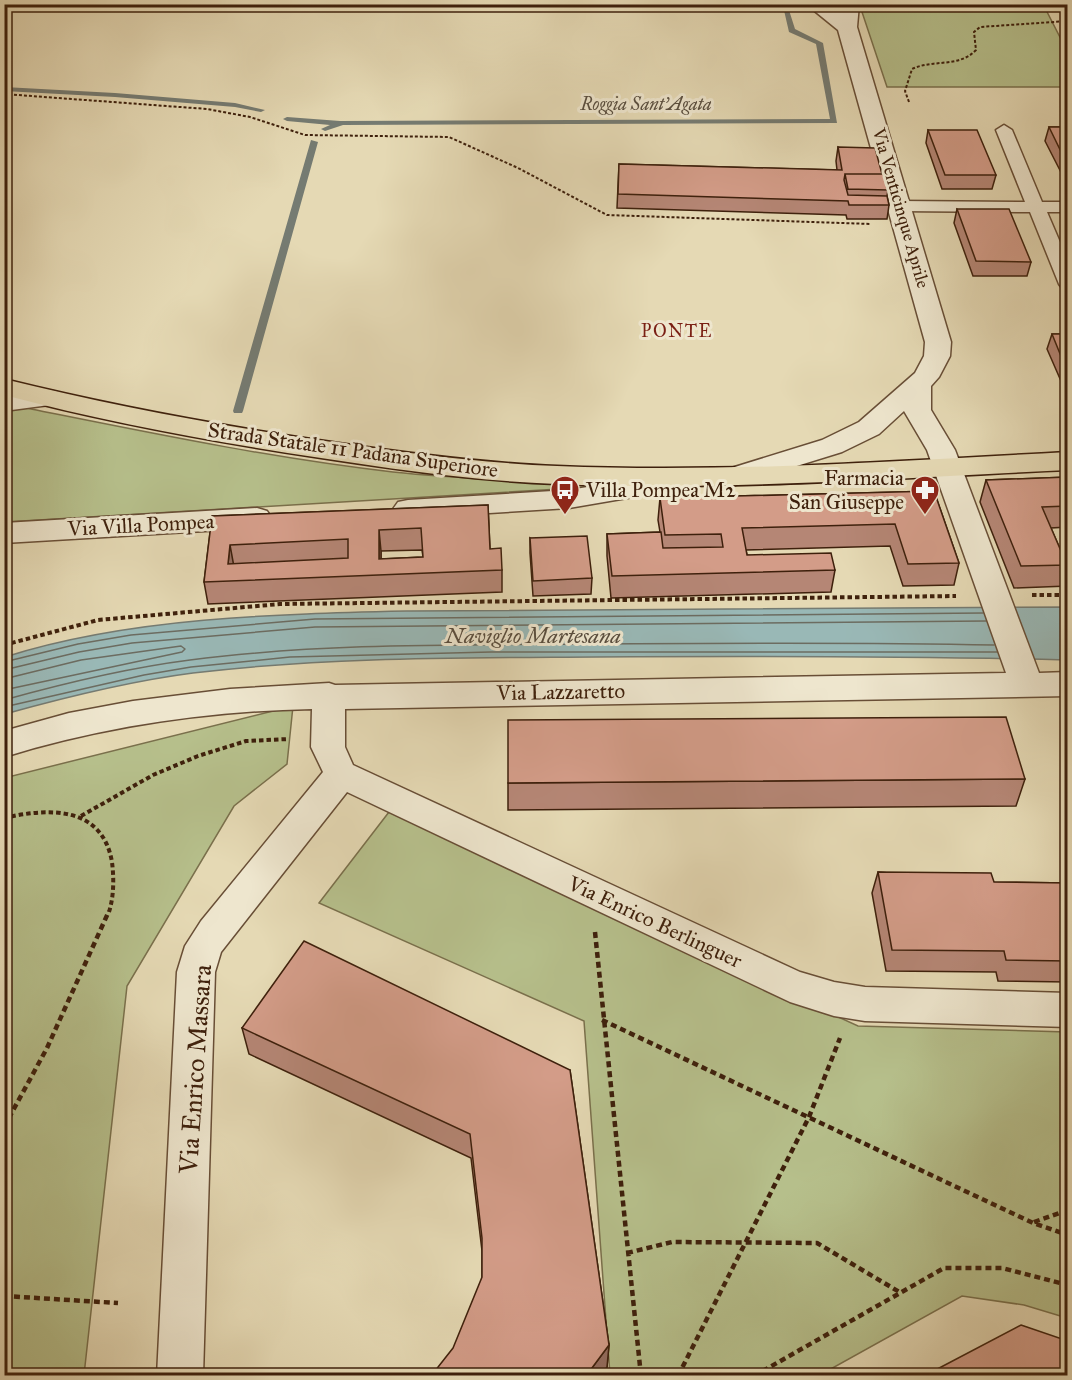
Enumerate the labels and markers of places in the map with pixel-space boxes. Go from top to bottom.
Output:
place label: Farmacia San Giuseppe [789,465,904,515]
bus stop icon: Villa Pompea M2 [549,474,581,516]
pharmacy icon: Farmacia San Giuseppe [909,474,941,516]
place label: Villa Pompea M2 [585,477,736,503]

